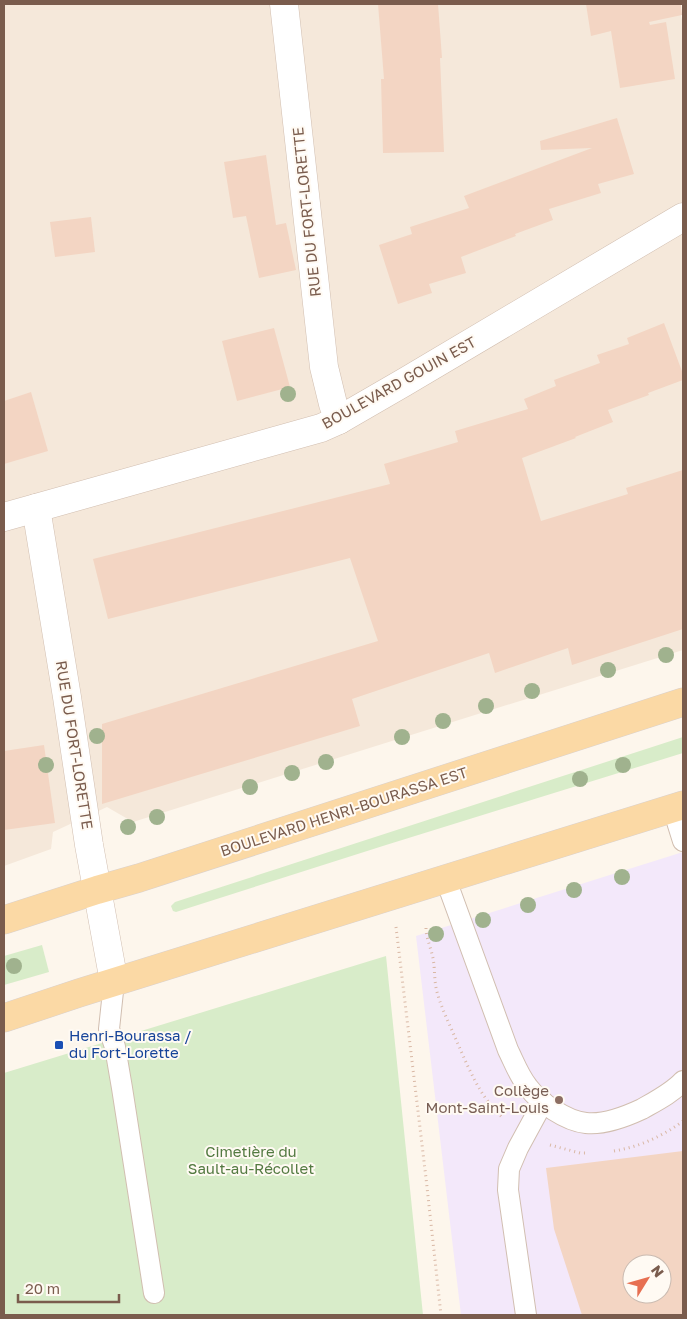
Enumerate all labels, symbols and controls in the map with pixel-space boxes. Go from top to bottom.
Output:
street label: RUE DU FORT-LORETTE [288,126,324,298]
street label: BOULEVARD GOUIN EST [318,332,479,432]
street label: RUE DU FORT-LORETTE [53,659,97,830]
street label: BOULEVARD HENRI-BOURASSA EST [218,763,469,860]
place label: Henri-Bourassa / du Fort-Lorette [69,1026,192,1061]
marker: Henri-Bourassa / du Fort-Lorette [53,1039,65,1051]
place label: Collège Mont-Saint-Louis [426,1081,549,1116]
marker: Collège Mont-Saint-Louis [553,1094,565,1106]
park label: Cimetière du Sault-au-Récollet [188,1142,314,1177]
north arrow [622,1254,672,1304]
text: N [648,1262,668,1280]
scale bar [18,1272,119,1304]
text: 20 m [25,1279,60,1297]

